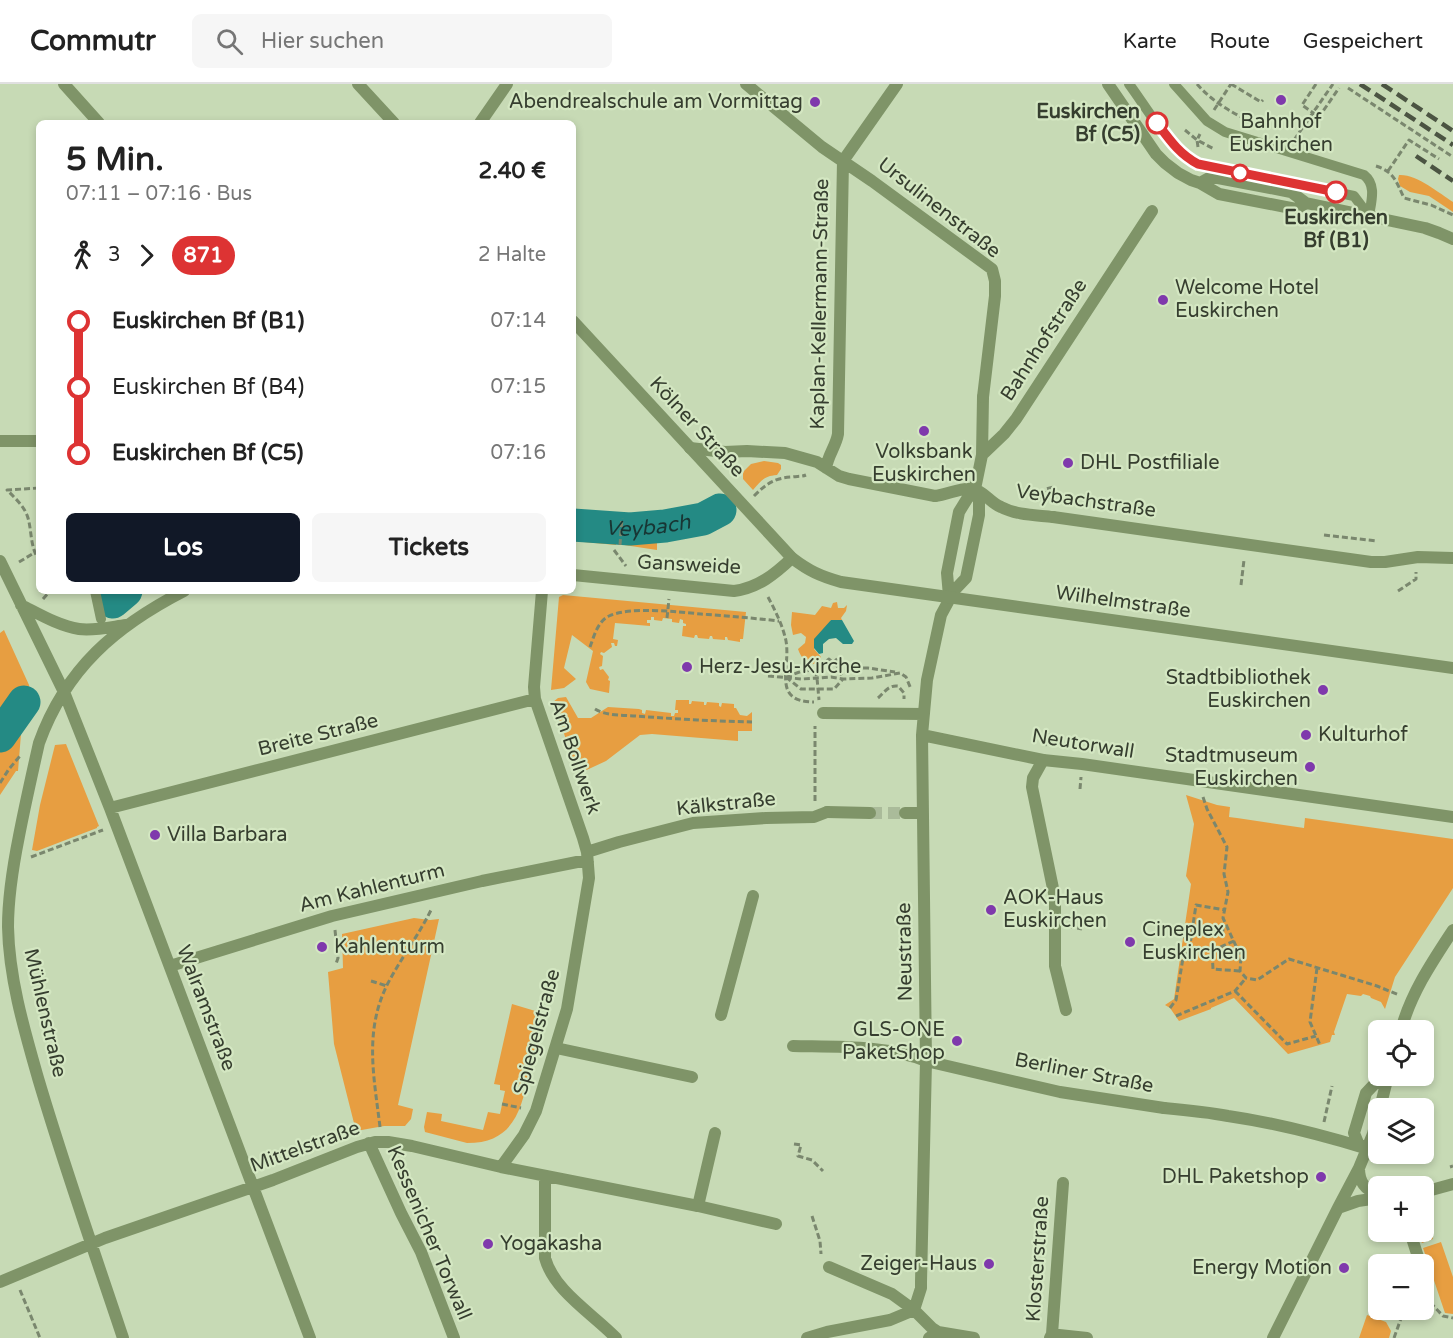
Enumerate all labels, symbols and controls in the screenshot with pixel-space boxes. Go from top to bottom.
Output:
search box [192,14,612,68]
text: Commutr [30,24,156,58]
icon: search [213,25,246,58]
text: Hier suchen [261,28,384,54]
text: Karte [1123,29,1177,54]
text: Route [1210,29,1270,54]
text: Gespeichert [1303,29,1423,54]
place label: Abendrealschule am Vormittag [509,90,803,114]
marker: Bahnhof Euskirchen [1274,93,1288,107]
marker: Abendrealschule am Vormittag [808,95,822,109]
place label: Euskirchen Bf (C5) [1036,100,1140,147]
place label: Bahnhof Euskirchen [1229,110,1333,157]
marker: Euskirchen Bf (C5) [1146,112,1168,134]
text: 5 Min. [66,140,164,179]
street label: Ursulinenstraße [873,153,1005,263]
text: 2.40 € [479,158,546,184]
unlabelled marker [1231,164,1249,182]
street label: Kaplan-Kellermann-Straße [806,178,834,430]
marker: Euskirchen Bf (B1) [1325,181,1347,203]
text: 07:11 – 07:16 · Bus [66,182,252,206]
place label: Euskirchen Bf (B1) [1284,206,1388,253]
icon: walk [66,239,99,272]
icon: forward [130,239,163,272]
text: 3 [108,243,121,267]
text: 871 [184,243,223,268]
text: 2 Halte [478,243,546,267]
street label: Bahnhofstraße [996,274,1092,406]
place label: Welcome Hotel Euskirchen [1175,276,1319,323]
marker: Welcome Hotel Euskirchen [1156,293,1170,307]
text: Euskirchen Bf (B1) [112,308,304,334]
text: 07:14 [491,309,546,333]
street label: Kölner Straße [644,372,750,482]
text: Euskirchen Bf (B4) [112,374,304,400]
text: 07:15 [491,375,546,399]
marker: Volksbank Euskirchen [917,424,931,438]
text: Euskirchen Bf (C5) [112,440,303,466]
place label: Volksbank Euskirchen [872,440,976,487]
text: 07:16 [491,441,546,465]
place label: DHL Postfiliale [1080,451,1220,475]
marker: DHL Postfiliale [1061,456,1075,470]
street label: Veybachstraße [1015,479,1157,523]
water label: Veybach [604,509,694,542]
button: Los [66,513,300,582]
button: Tickets [312,513,546,582]
street label: Gansweide [636,550,742,580]
street label: Wilhelmstraße [1054,581,1192,623]
place label: Herz-Jesu-Kirche [699,655,861,679]
marker: Herz-Jesu-Kirche [680,660,694,674]
place label: Stadtbibliothek Euskirchen [1166,666,1311,713]
marker: Stadtbibliothek Euskirchen [1316,683,1330,697]
street label: Am Bollwerk [544,696,606,818]
street label: Breite Straße [255,708,381,762]
place label: Kulturhof [1318,723,1408,747]
street label: Neutorwall [1030,724,1136,764]
marker: Kulturhof [1299,728,1313,742]
place label: Stadtmuseum Euskirchen [1165,744,1298,791]
marker: Stadtmuseum Euskirchen [1303,760,1317,774]
street label: Kälkstraße [675,787,777,821]
place label: Villa Barbara [167,823,288,847]
marker: Villa Barbara [148,828,162,842]
street label: Am Kahlenturm [297,858,447,918]
place label: AOK-Haus Euskirchen [1003,886,1107,933]
street label: Neustraße [892,902,918,1002]
marker: AOK-Haus Euskirchen [984,903,998,917]
place label: Cineplex Euskirchen [1142,918,1246,965]
place label: Kahlenturm [334,935,445,959]
marker: Cineplex Euskirchen [1123,935,1137,949]
marker: Kahlenturm [315,940,329,954]
street label: Walramstraße [171,942,241,1074]
street label: Mühlenstraße [19,946,71,1080]
street label: Spiegelstraße [509,966,565,1098]
place label: GLS-ONE PaketShop [842,1018,945,1065]
map controls [1368,1020,1434,1320]
button: locate [1368,1020,1434,1086]
marker: GLS-ONE PaketShop [950,1034,964,1048]
street label: Berliner Straße [1013,1048,1155,1098]
button: layers [1368,1098,1434,1164]
street label: Mittelstraße [247,1116,363,1178]
street label: Kessenicher Torwall [381,1142,477,1324]
place label: DHL Paketshop [1162,1165,1309,1189]
marker: DHL Paketshop [1314,1170,1328,1184]
button: + [1368,1176,1434,1242]
street label: Klosterstraße [1022,1195,1054,1323]
place label: Yogakasha [500,1232,602,1256]
marker: Yogakasha [481,1237,495,1251]
place label: Zeiger-Haus [860,1252,977,1276]
button: − [1368,1254,1434,1320]
place label: Energy Motion [1192,1256,1332,1280]
marker: Zeiger-Haus [982,1257,996,1271]
marker: Energy Motion [1337,1261,1351,1275]

